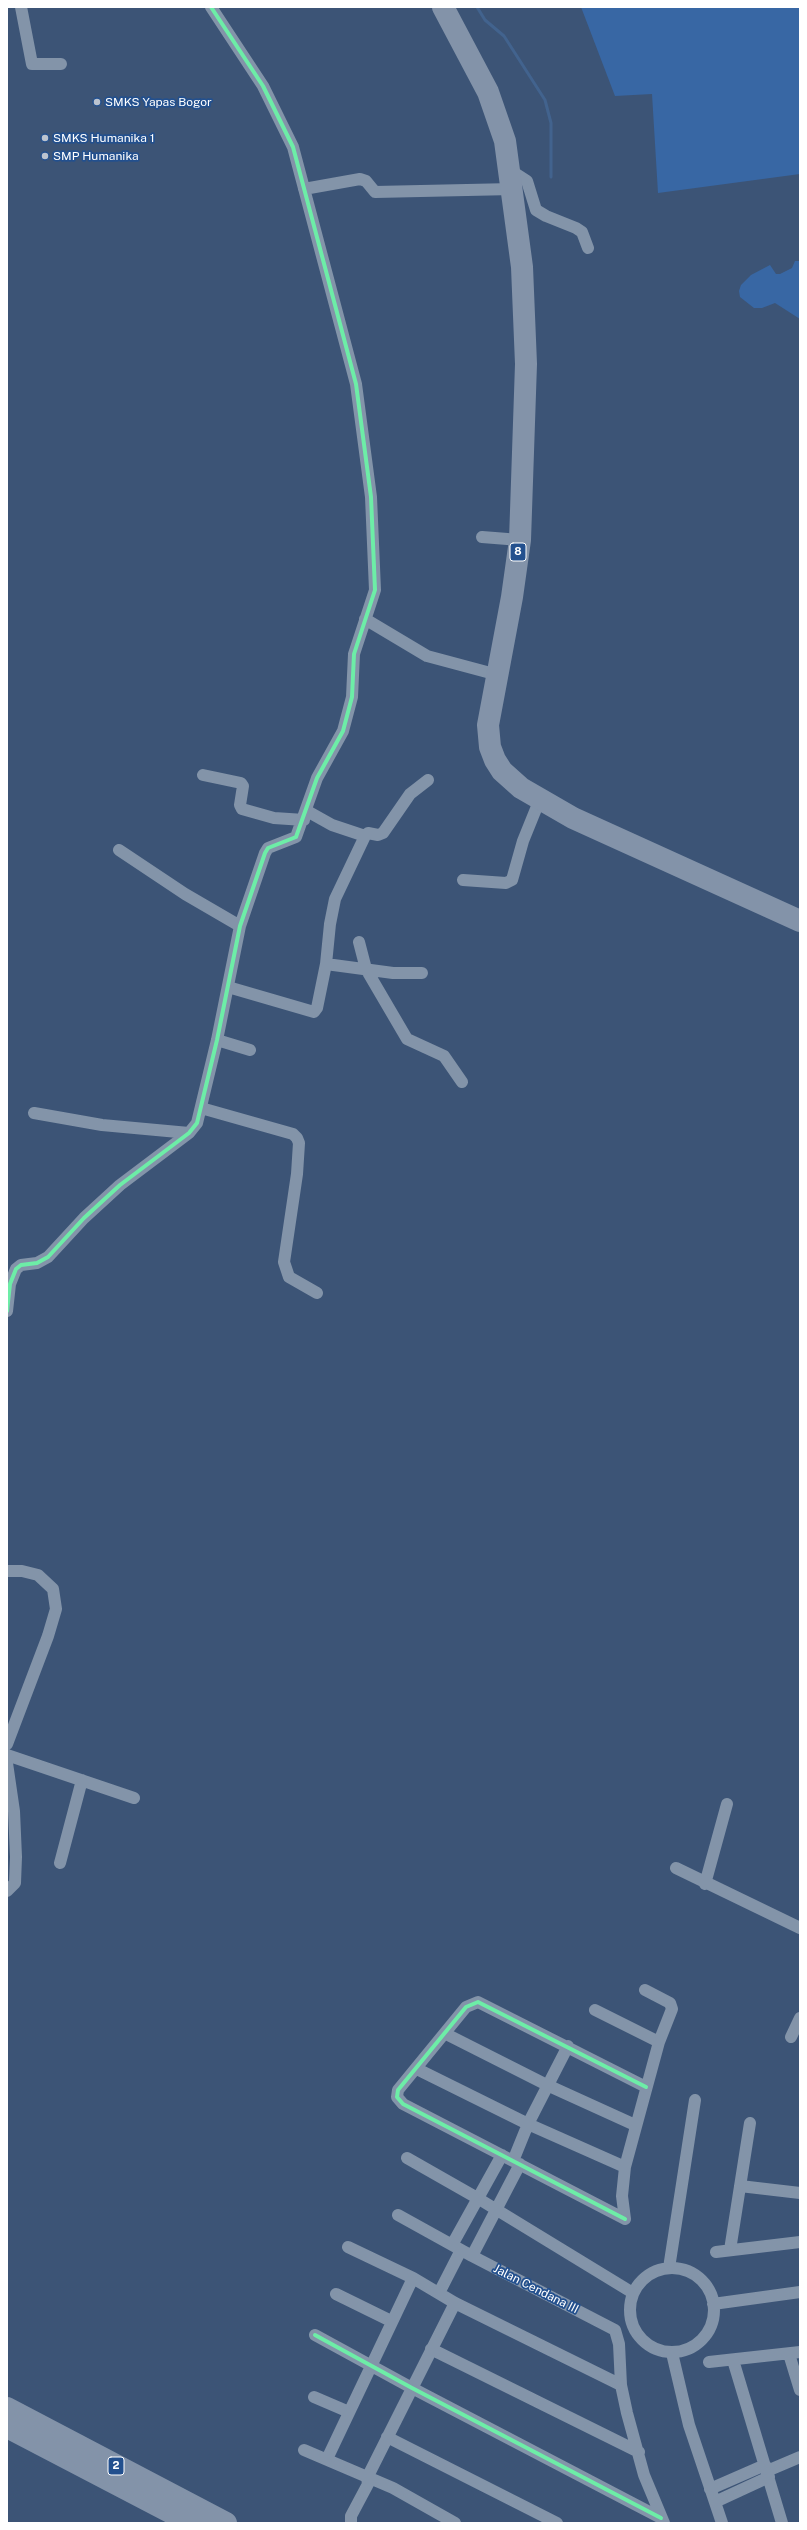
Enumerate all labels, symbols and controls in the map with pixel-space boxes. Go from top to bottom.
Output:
place label: SMKS Yapas Bogor [105,95,212,109]
marker: SMKS Yapas Bogor [92,97,102,107]
place label: SMKS Humanika 1 [53,131,155,145]
marker: SMKS Humanika 1 [40,133,50,143]
place label: SMP Humanika [53,149,139,163]
marker: SMP Humanika [40,151,50,161]
road number: 8 [510,543,526,561]
street label: Jalan Cendana III [491,2261,581,2317]
road number: 2 [108,2457,124,2475]

